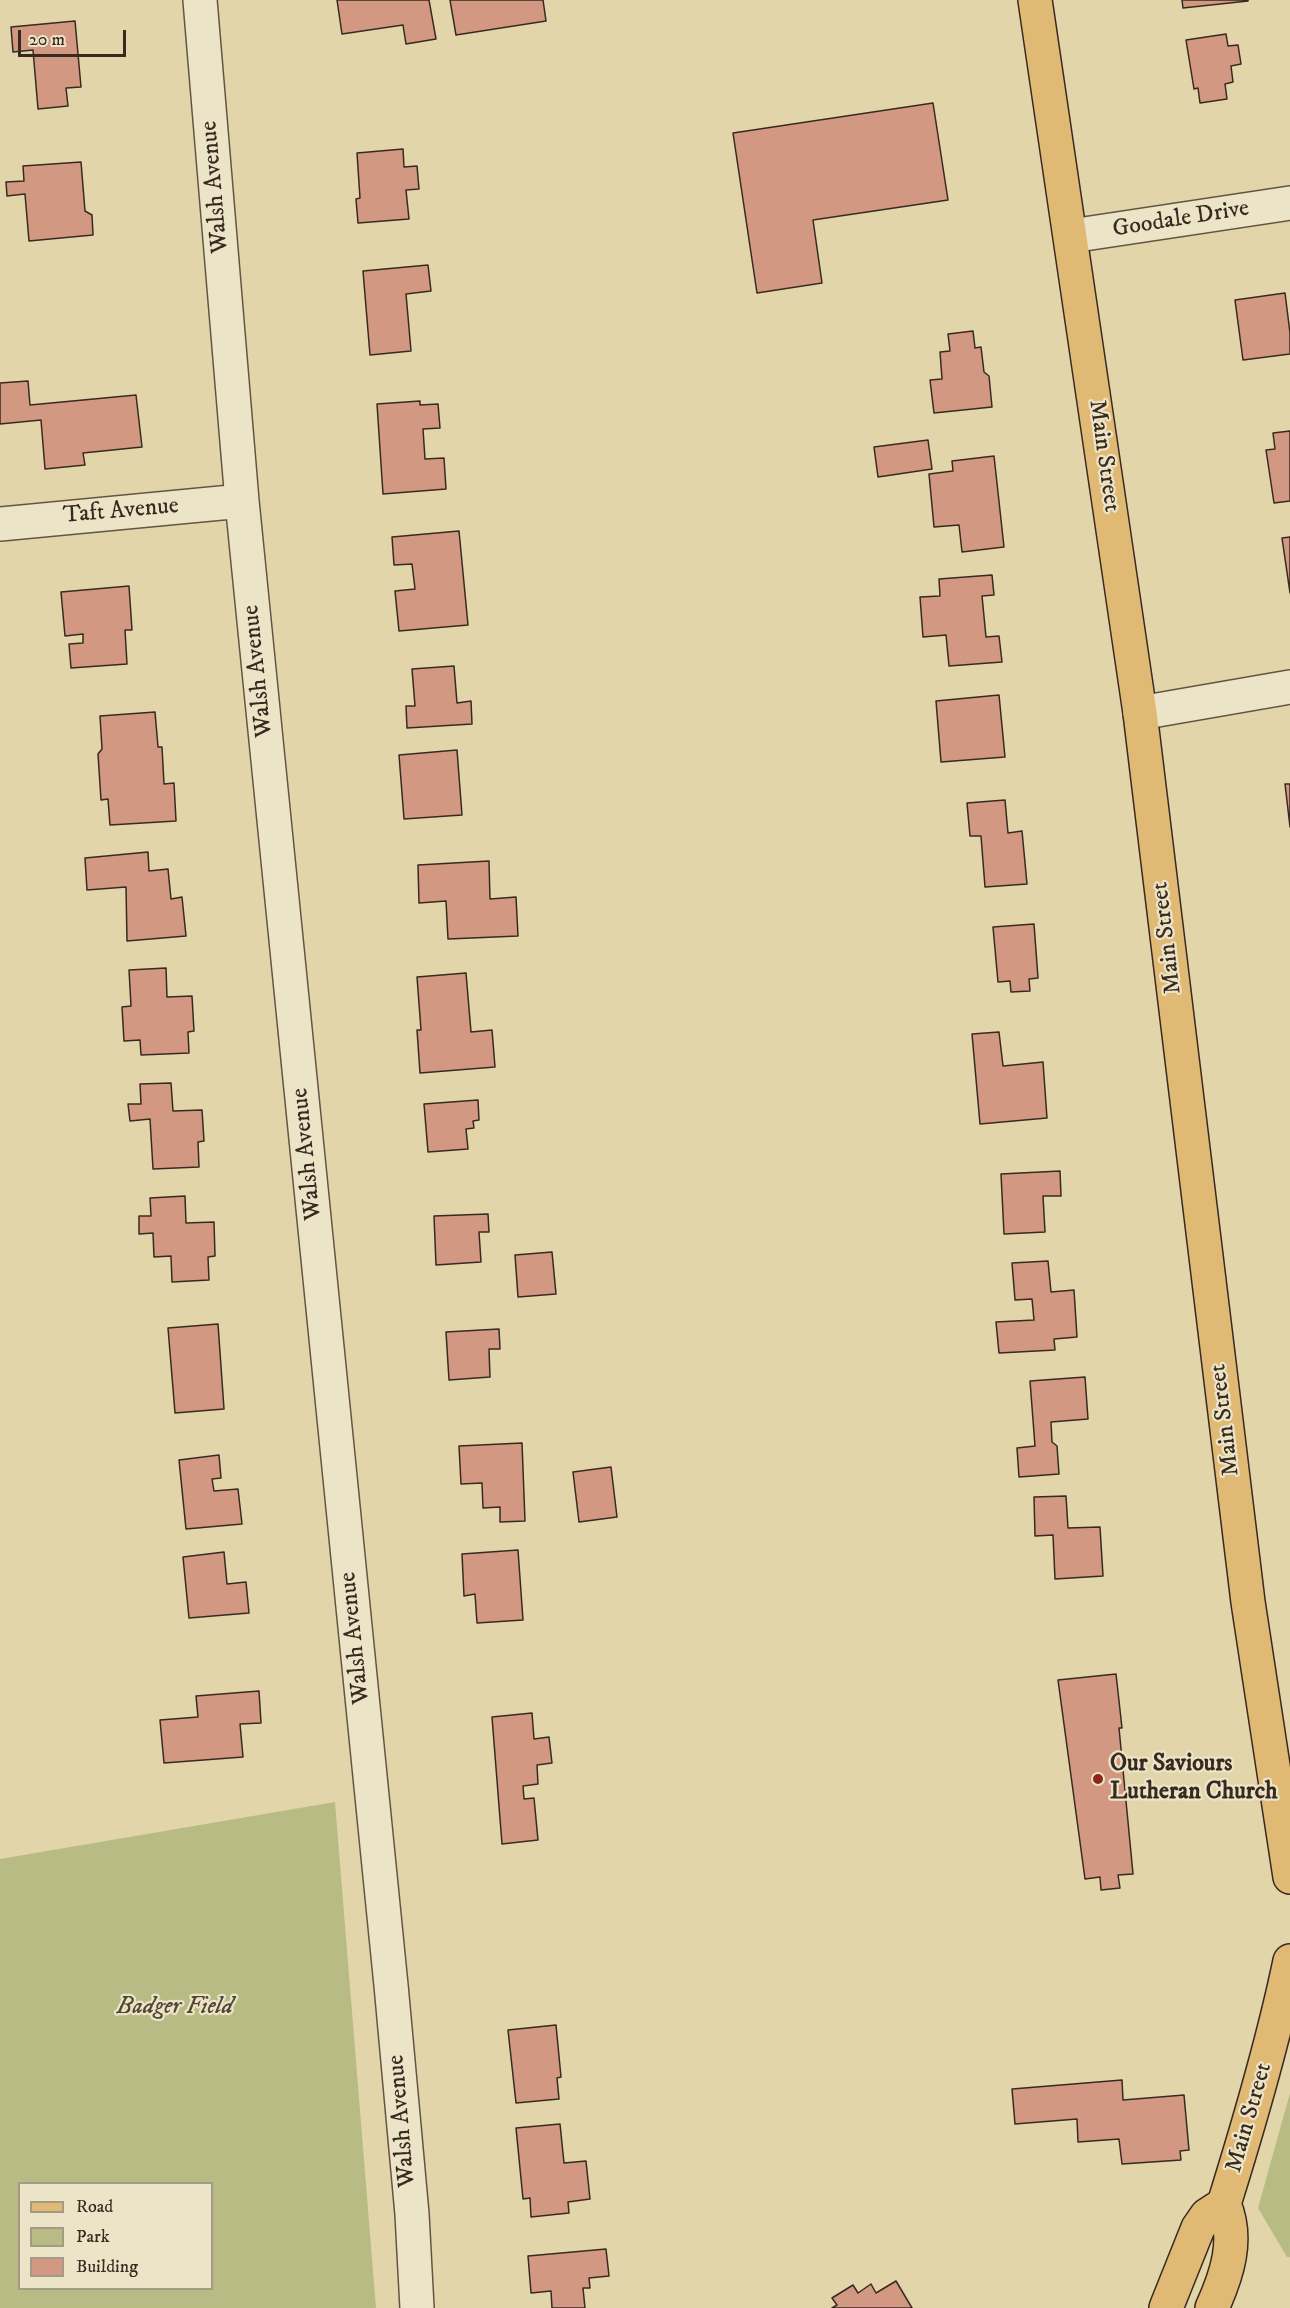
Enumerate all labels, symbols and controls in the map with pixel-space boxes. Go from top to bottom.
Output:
scale bar [21,18,129,56]
text: 20 m [29,29,65,51]
street label: Walsh Avenue [196,120,236,254]
street label: Goodale Drive [1111,195,1251,245]
street label: Main Street [1081,398,1125,514]
street label: Taft Avenue [62,493,180,531]
street label: Walsh Avenue [238,603,280,739]
street label: Main Street [1147,880,1189,996]
street label: Walsh Avenue [287,1086,329,1222]
street label: Main Street [1205,1362,1247,1478]
street label: Walsh Avenue [335,1570,377,1706]
place label: Our Saviours Lutheran Church [1110,1751,1278,1807]
marker: Our Saviours Lutheran Church [1091,1772,1105,1786]
park label: Badger Field [117,1994,233,2022]
street label: Walsh Avenue [383,2054,423,2188]
street label: Main Street [1221,2060,1279,2176]
legend [18,2182,213,2290]
text: Road [76,2196,113,2218]
text: Park [76,2226,110,2248]
text: Building [76,2256,138,2278]

